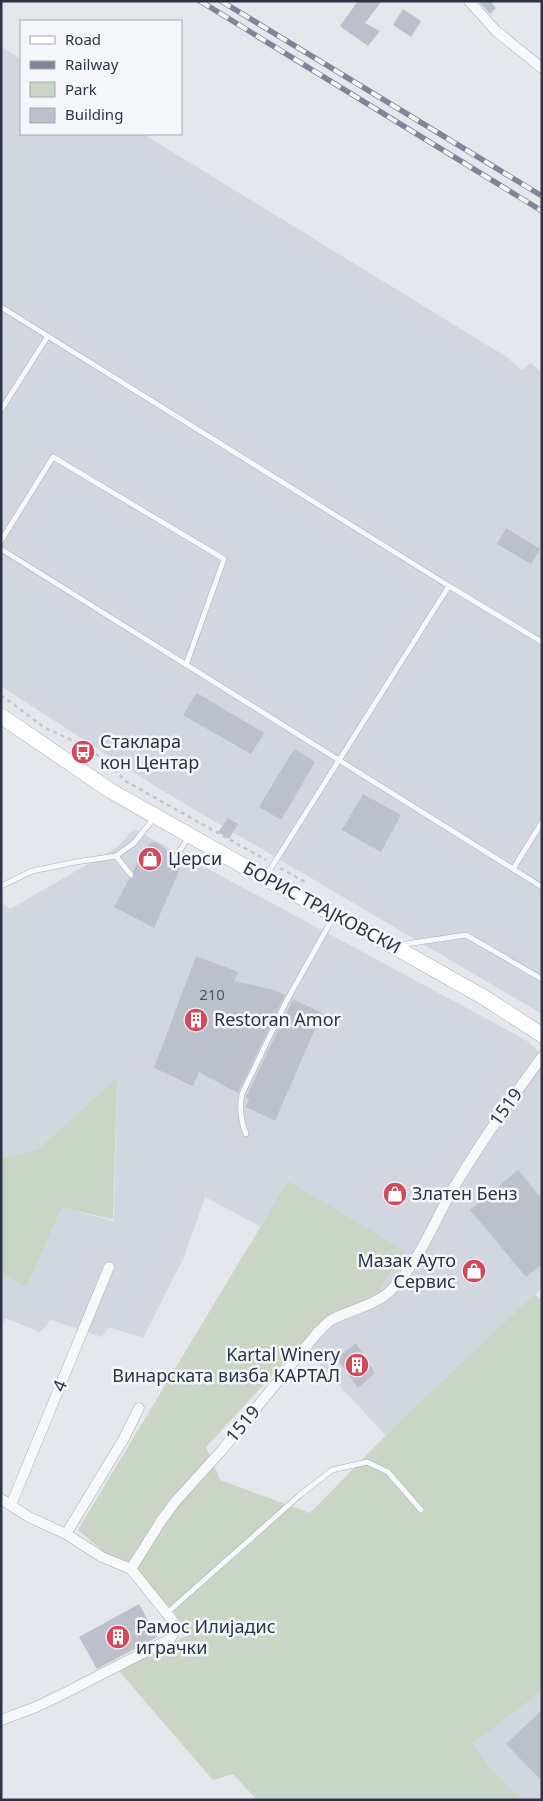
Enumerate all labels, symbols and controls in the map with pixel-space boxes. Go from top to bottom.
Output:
legend [20,20,182,135]
text: Road [65,29,101,49]
text: Railway [65,54,119,74]
text: Park [65,79,97,99]
text: Building [65,104,123,124]
place label: Стаклара кон Центар [100,729,199,774]
bus stop icon: Стаклара кон Центар [70,739,96,765]
shop icon: Џерси [137,846,163,872]
place label: Џерси [168,846,222,870]
street label: БОРИС ТРАЈКОВСКИ [239,855,406,959]
house number: 210 [199,984,225,1004]
building icon: Restoran Amor [183,1007,209,1033]
place label: Restoran Amor [214,1007,342,1031]
street label: 1519 [483,1083,527,1130]
shop icon: Златен Бенз [382,1181,408,1207]
place label: Златен Бенз [412,1181,517,1205]
place label: Мазак Ауто Сервис [357,1248,456,1293]
shop icon: Мазак Ауто Сервис [461,1258,487,1284]
place label: Kartal Winery Винарската визба КАРТАЛ [112,1342,341,1387]
building icon: Kartal Winery Винарската визба КАРТАЛ [344,1352,370,1378]
street label: 4 [46,1376,72,1395]
street label: 1519 [220,1400,265,1447]
place label: Рамос Илијадис играчки [136,1614,276,1659]
building icon: Рамос Илијадис играчки [105,1624,131,1650]

